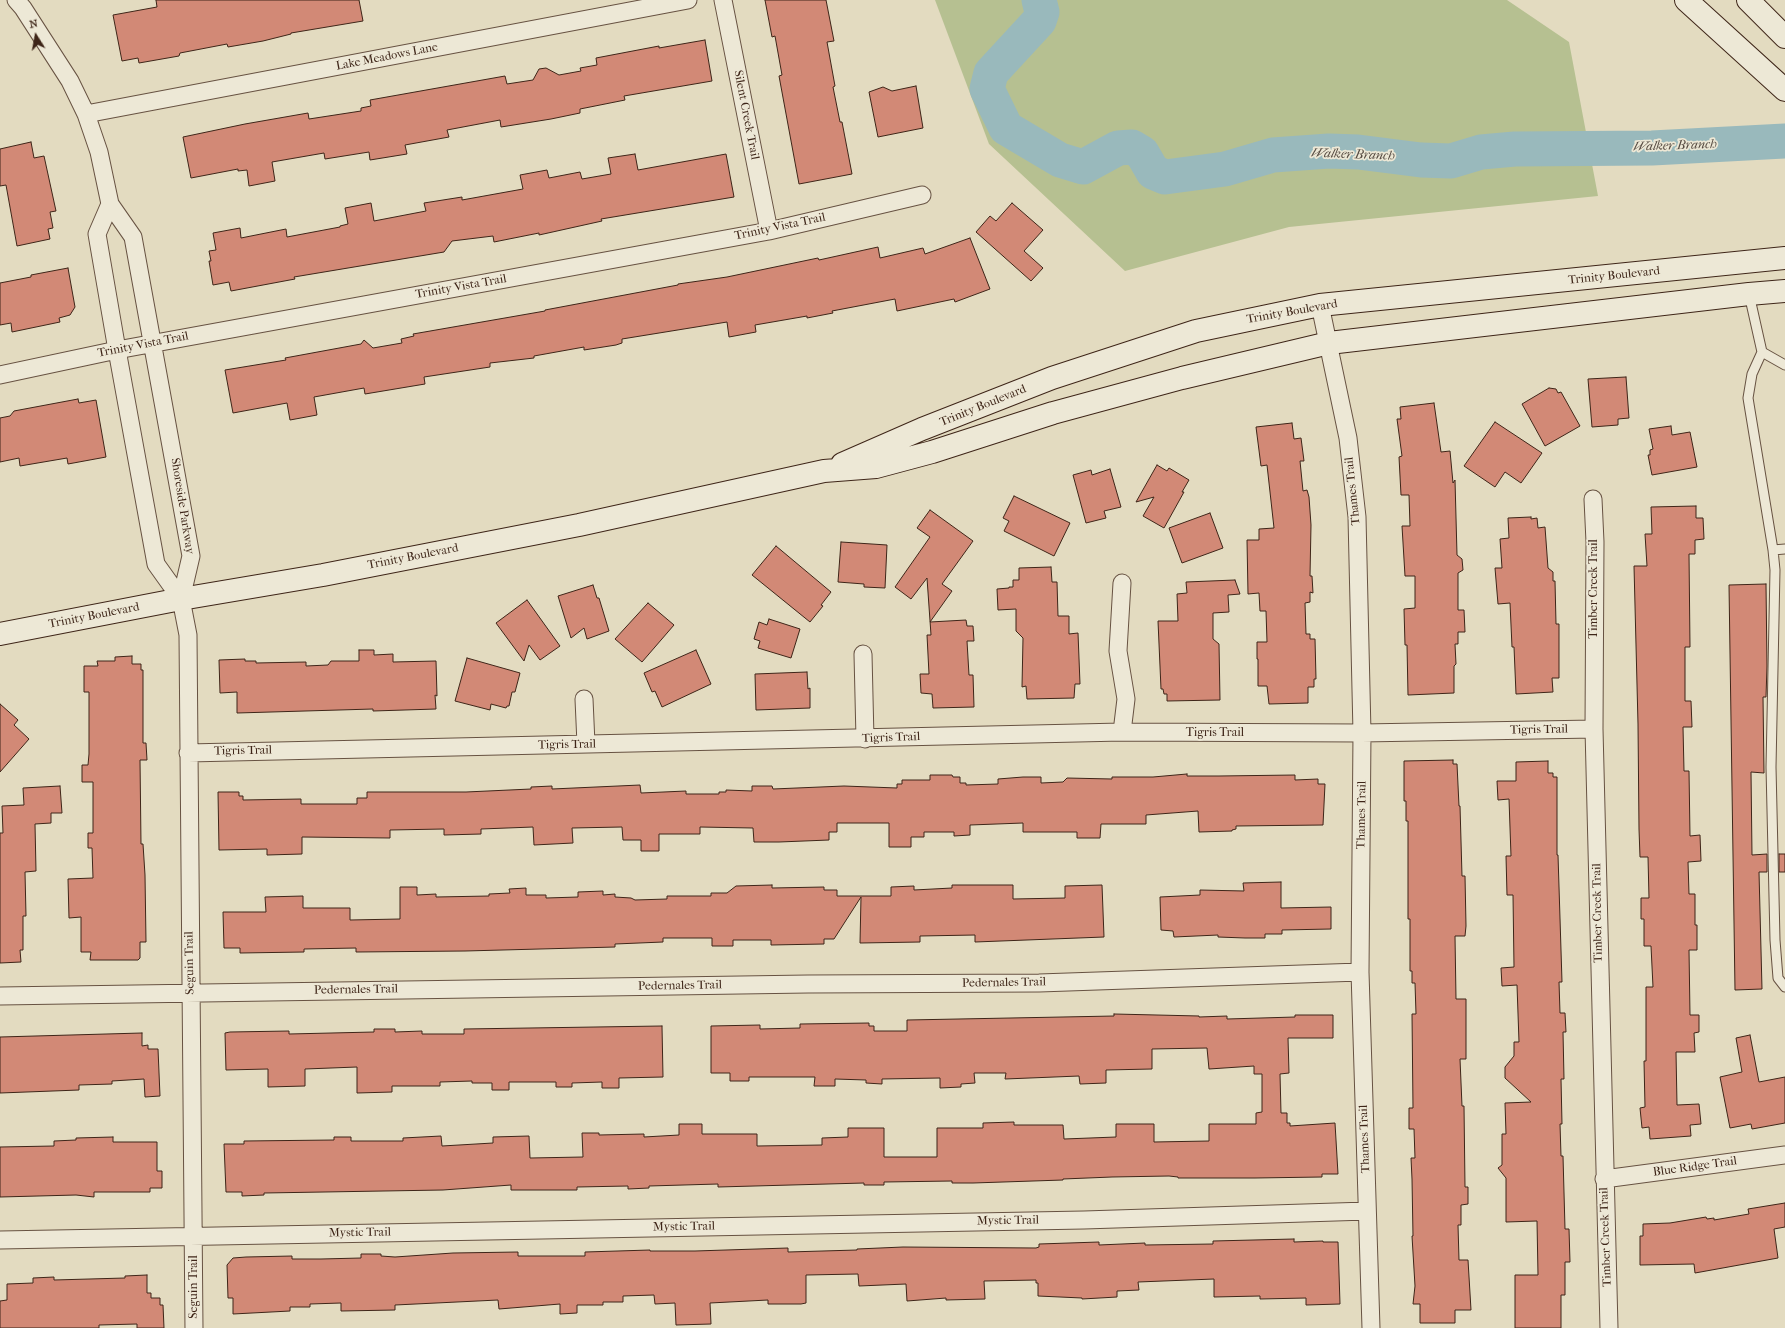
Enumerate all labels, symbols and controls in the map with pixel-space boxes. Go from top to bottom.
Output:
north arrow [16,16,56,56]
text: N [28,17,39,31]
street label: Lake Meadows Lane [335,40,439,74]
street label: Silent Creek Trail [730,69,762,161]
water label: Walker Branch [1633,137,1717,155]
water label: Walker Branch [1311,146,1395,164]
street label: Trinity Vista Trail [733,210,827,244]
street label: Trinity Boulevard [1567,264,1661,288]
street label: Trinity Vista Trail [414,272,508,302]
street label: Trinity Boulevard [1245,297,1339,327]
street label: Trinity Vista Trail [96,329,190,361]
street label: Trinity Boulevard [938,382,1028,430]
street label: Thames Trail [1342,456,1364,526]
street label: Shoreside Parkway [167,457,197,555]
street label: Timber Creek Trail [1587,539,1601,639]
street label: Trinity Boulevard [366,541,460,573]
street label: Trinity Boulevard [47,600,141,632]
street label: Tigris Trail [1510,722,1568,738]
street label: Tigris Trail [1186,726,1244,740]
street label: Tigris Trail [862,730,920,746]
street label: Tigris Trail [538,737,596,753]
street label: Tigris Trail [214,743,272,759]
street label: Thames Trail [1354,781,1370,849]
street label: Timber Creek Trail [1590,863,1606,963]
street label: Seguin Trail [182,931,198,995]
street label: Pedernales Trail [962,975,1046,991]
street label: Pedernales Trail [638,978,722,994]
street label: Pedernales Trail [314,982,398,998]
street label: Thames Trail [1357,1105,1373,1173]
street label: Blue Ridge Trail [1652,1154,1738,1180]
street label: Timber Creek Trail [1597,1187,1615,1287]
street label: Mystic Trail [977,1213,1039,1229]
street label: Mystic Trail [653,1219,715,1235]
street label: Mystic Trail [329,1225,391,1241]
street label: Seguin Trail [187,1255,201,1319]

